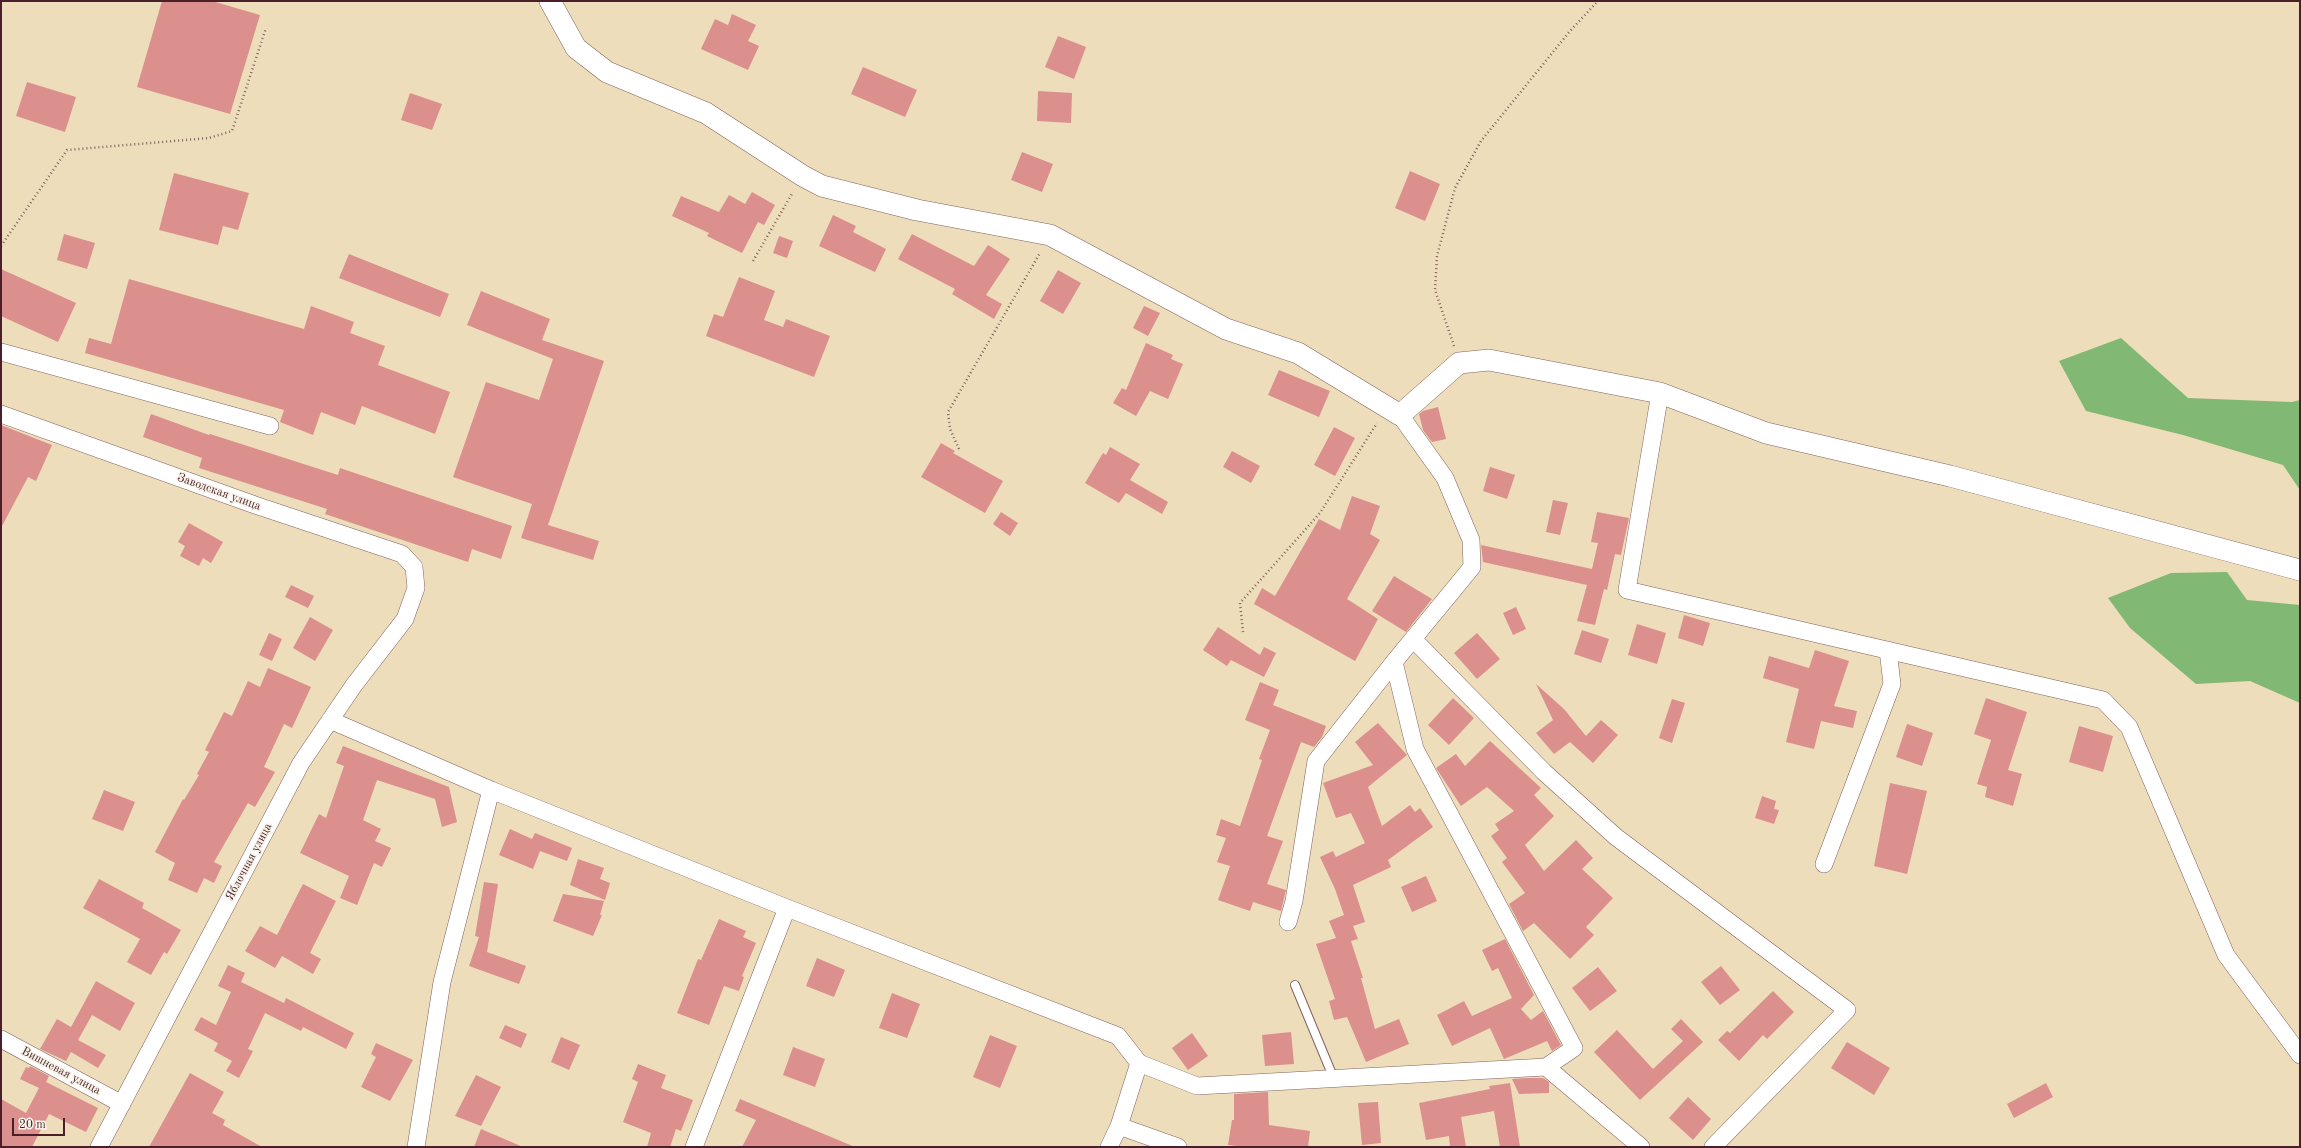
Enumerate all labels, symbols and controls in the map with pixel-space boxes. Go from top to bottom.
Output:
street label: Заводская улица [175,470,263,514]
street label: Яблочная улица [223,821,275,903]
street label: Вишневая улица [19,1044,103,1098]
scale bar [14,1110,67,1136]
text: 20 m [19,1119,46,1131]

